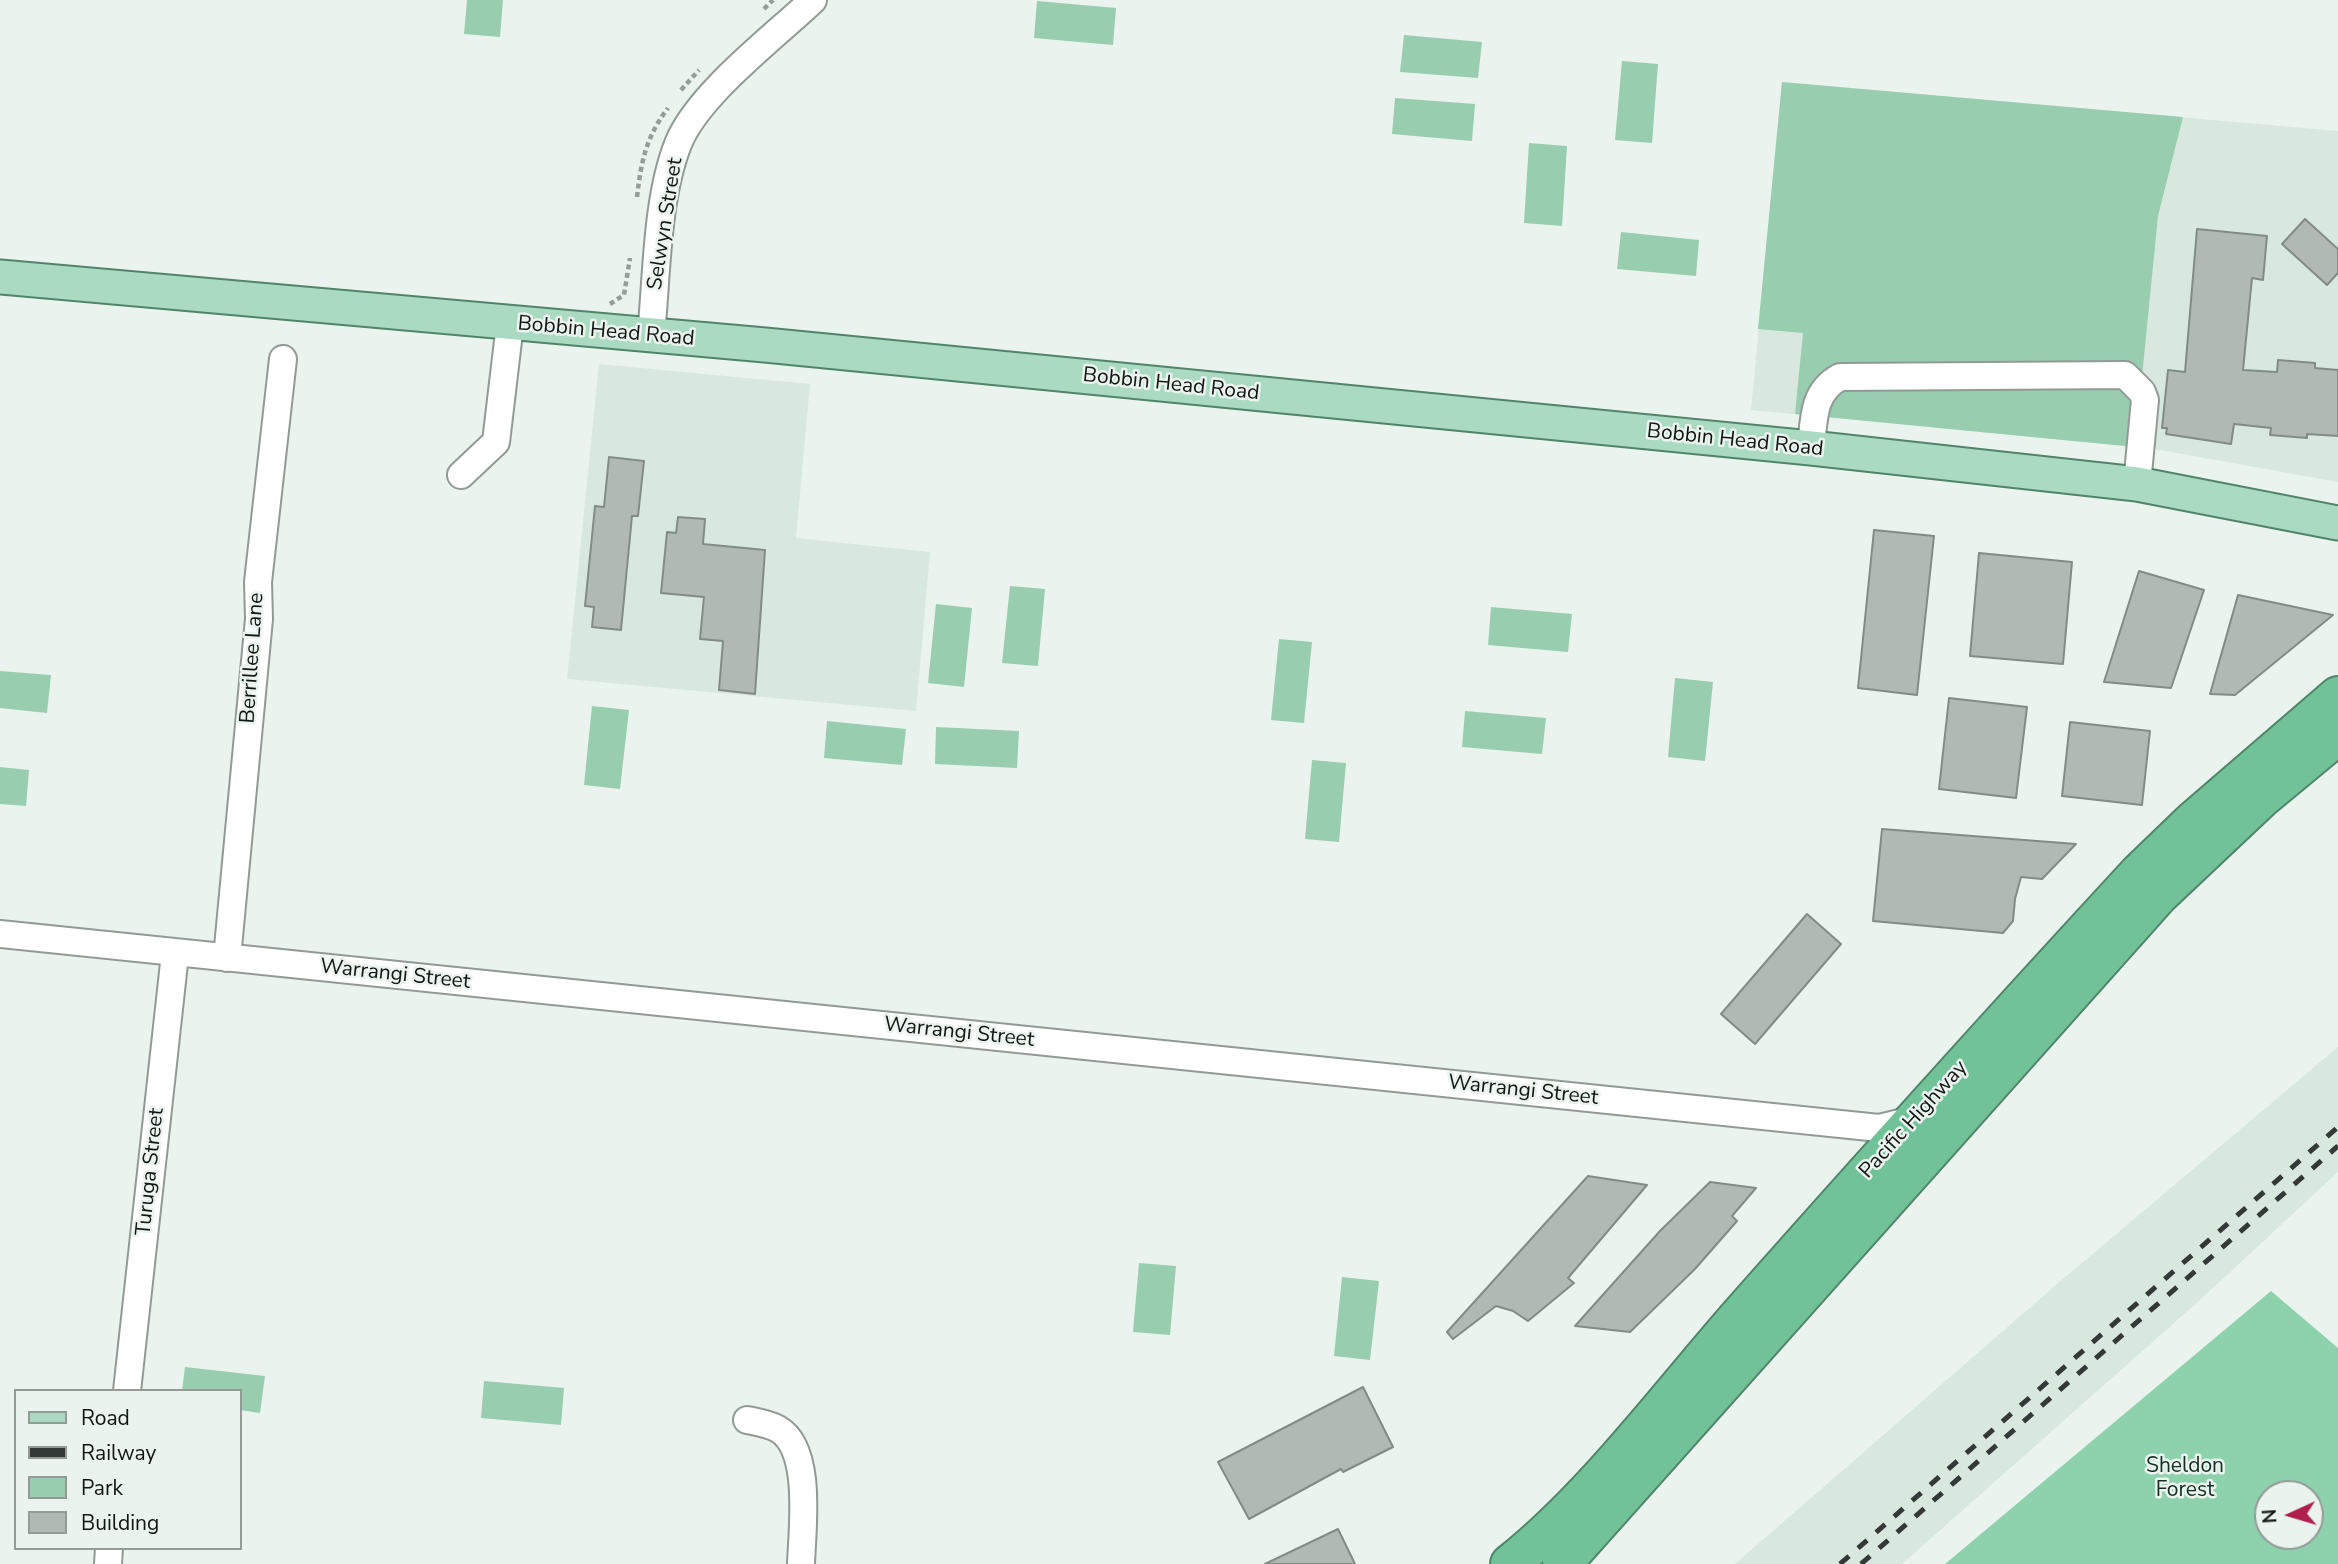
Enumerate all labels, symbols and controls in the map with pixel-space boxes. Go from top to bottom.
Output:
street label: Selwyn Street [643,156,689,292]
street label: Bobbin Head Road [517,312,695,352]
street label: Bobbin Head Road [1082,363,1260,407]
street label: Bobbin Head Road [1646,419,1824,463]
street label: Berrillee Lane [236,592,270,724]
street label: Warrangi Street [319,955,471,995]
street label: Warrangi Street [883,1013,1035,1053]
street label: Pacific Highway [1855,1056,1973,1184]
street label: Warrangi Street [1447,1071,1599,1111]
street label: Turuga Street [132,1107,170,1237]
legend [14,1389,242,1550]
text: Road [81,1404,130,1432]
text: Railway [81,1439,156,1467]
park label: Sheldon Forest [2146,1454,2224,1504]
text: Park [81,1474,123,1502]
north arrow [2254,1480,2324,1550]
text: N [2257,1508,2284,1524]
text: Building [81,1509,159,1537]

